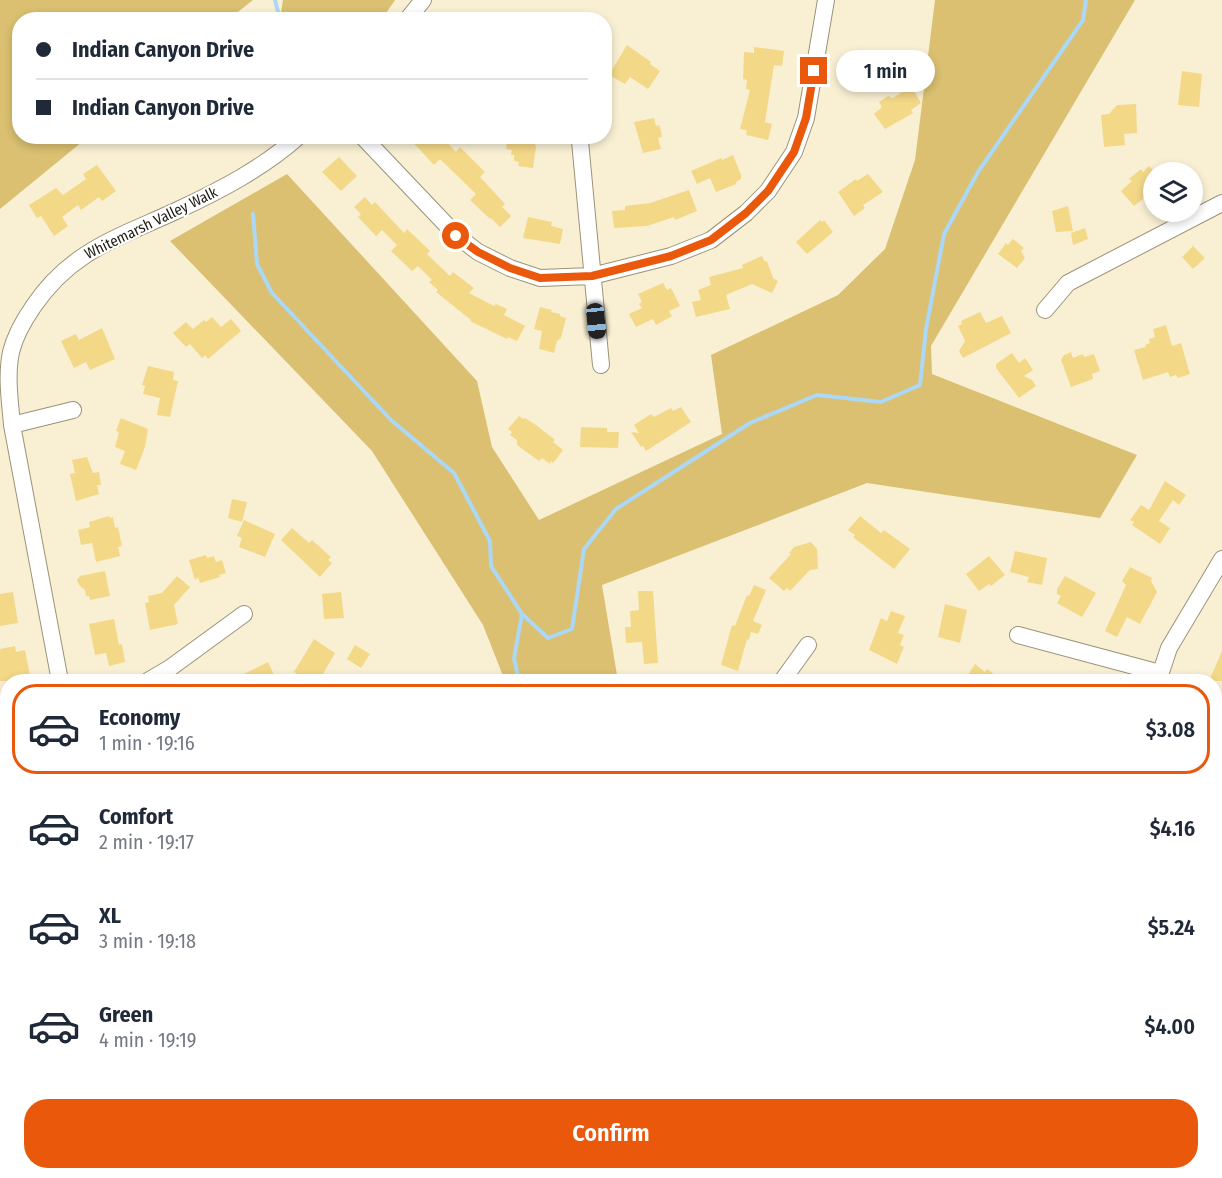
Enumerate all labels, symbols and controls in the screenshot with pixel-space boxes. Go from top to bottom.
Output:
text: Indian Canyon Drive [72,36,254,63]
callout: 1 min [835,50,934,92]
route end [800,57,827,84]
text: 1 min [864,59,907,83]
text: Indian Canyon Drive [72,94,254,121]
map controls [1143,162,1203,222]
button: layers [1143,162,1203,222]
street label: Whitemarsh Valley Walk [82,183,220,263]
route start [442,222,469,249]
car [585,302,607,340]
icon: car [27,702,81,756]
text: Economy [99,704,180,731]
text: $3.08 [1146,716,1195,743]
text: 1 min · 19:16 [99,731,195,755]
icon: car [27,801,81,855]
text: Comfort [99,803,173,830]
text: $4.16 [1150,815,1195,842]
text: 2 min · 19:17 [99,830,194,854]
icon: car [27,900,81,954]
text: XL [99,902,121,929]
text: $5.24 [1148,914,1195,941]
text: 3 min · 19:18 [99,929,196,953]
icon: car [27,999,81,1053]
text: Green [99,1001,153,1028]
text: $4.00 [1145,1013,1195,1040]
text: 4 min · 19:19 [99,1028,196,1052]
button: Confirm [24,1099,1198,1168]

